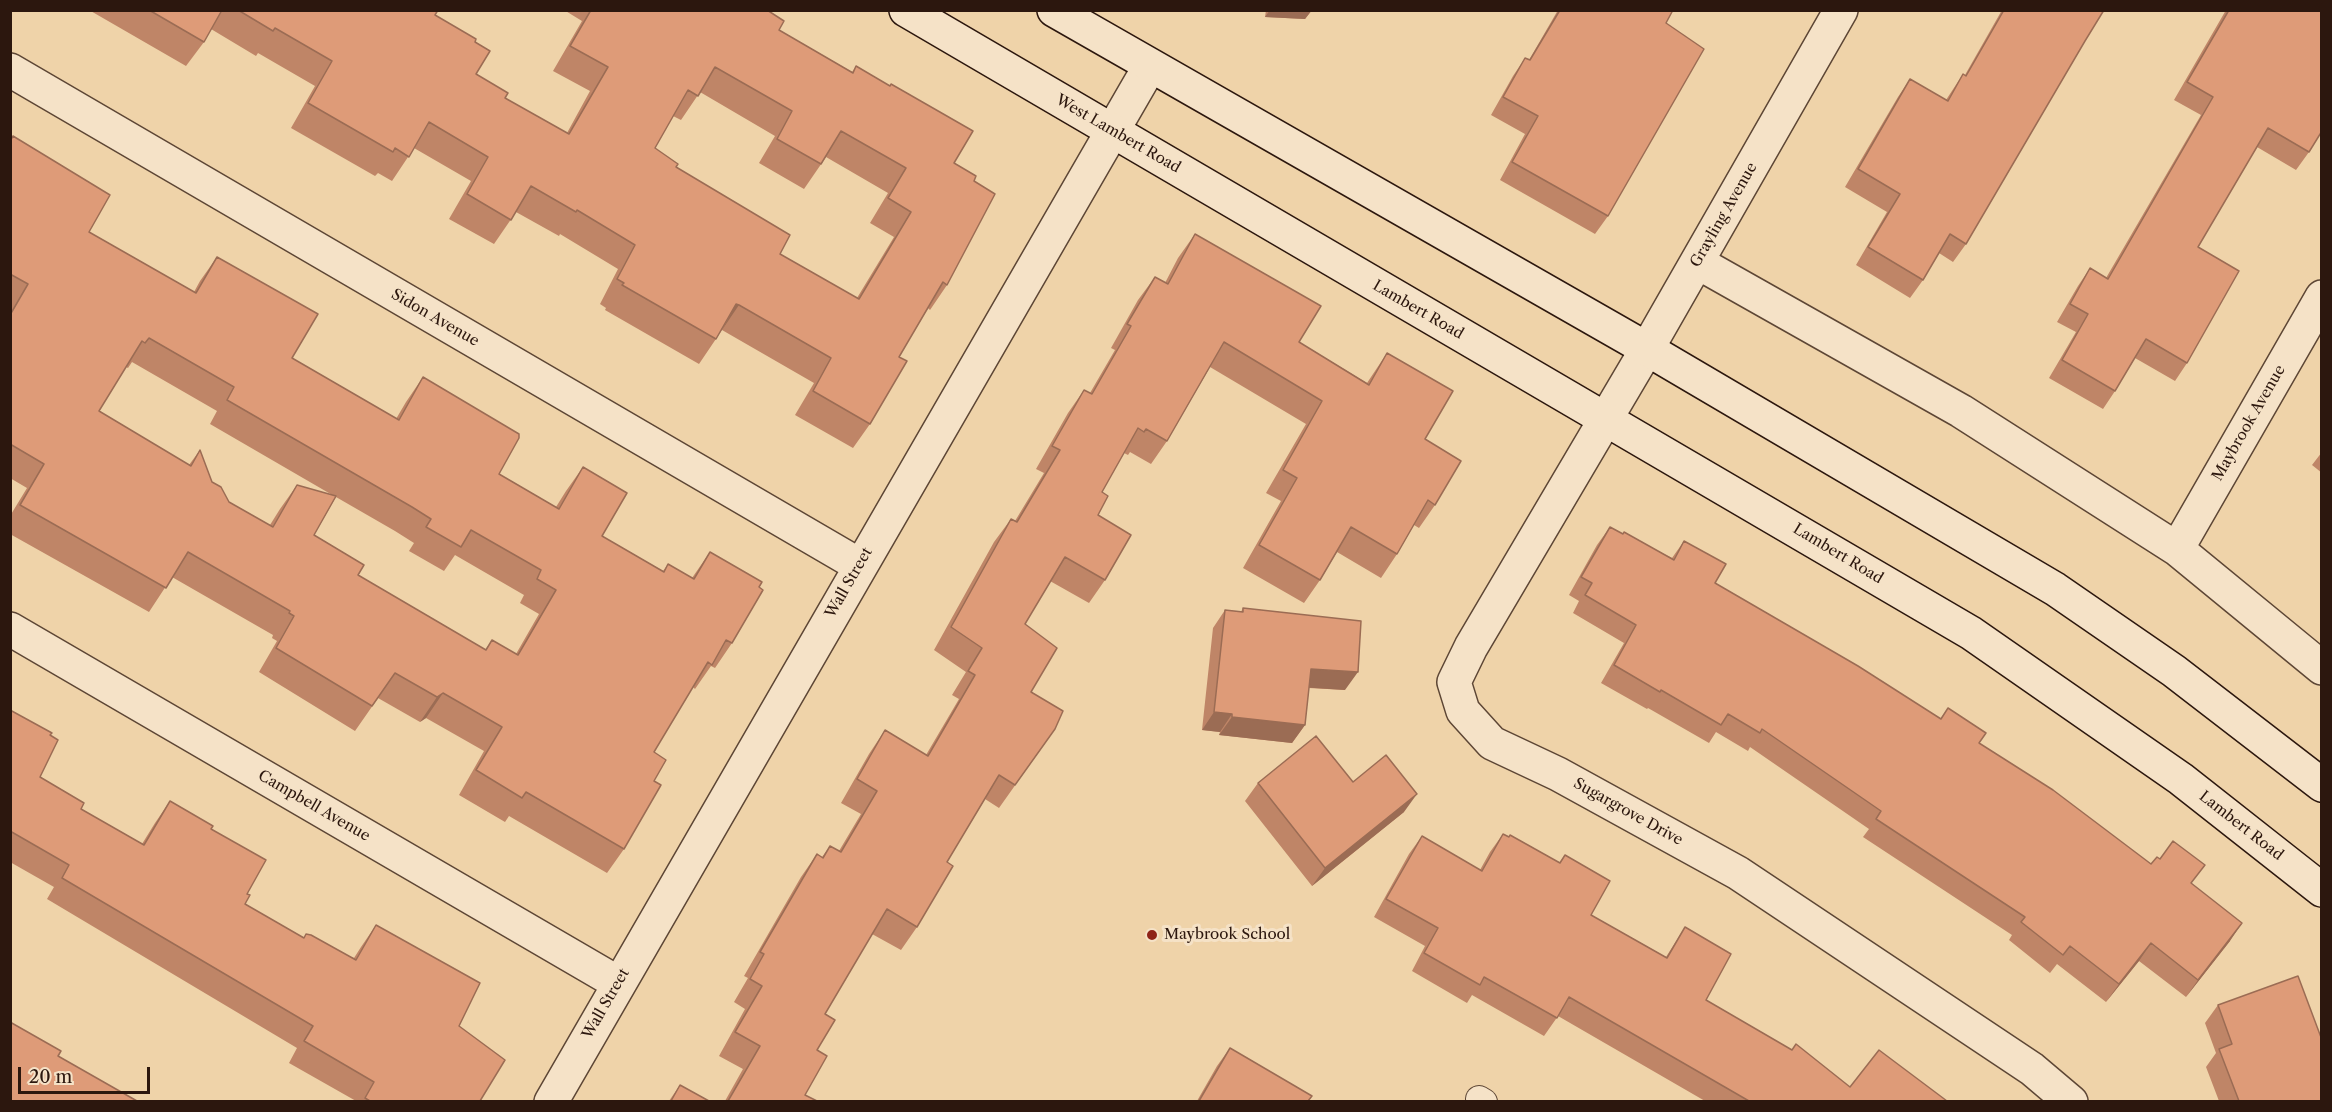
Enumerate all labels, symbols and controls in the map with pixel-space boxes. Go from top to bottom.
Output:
street label: West Lambert Road [1052,91,1184,177]
street label: Grayling Avenue [1687,159,1761,271]
street label: Lambert Road [1369,277,1467,343]
street label: Sidon Avenue [388,286,482,350]
street label: Maybrook Avenue [2209,362,2289,484]
street label: Lambert Road [1790,520,1886,588]
street label: Wall Street [822,545,876,621]
street label: Campbell Avenue [255,767,373,845]
street label: Sugargrove Drive [1570,775,1686,849]
street label: Lambert Road [2195,788,2287,864]
place label: Maybrook School [1164,926,1290,944]
marker: Maybrook School [1145,928,1159,942]
street label: Wall Street [579,966,633,1042]
scale bar [21,1055,153,1093]
text: 20 m [29,1066,72,1088]

